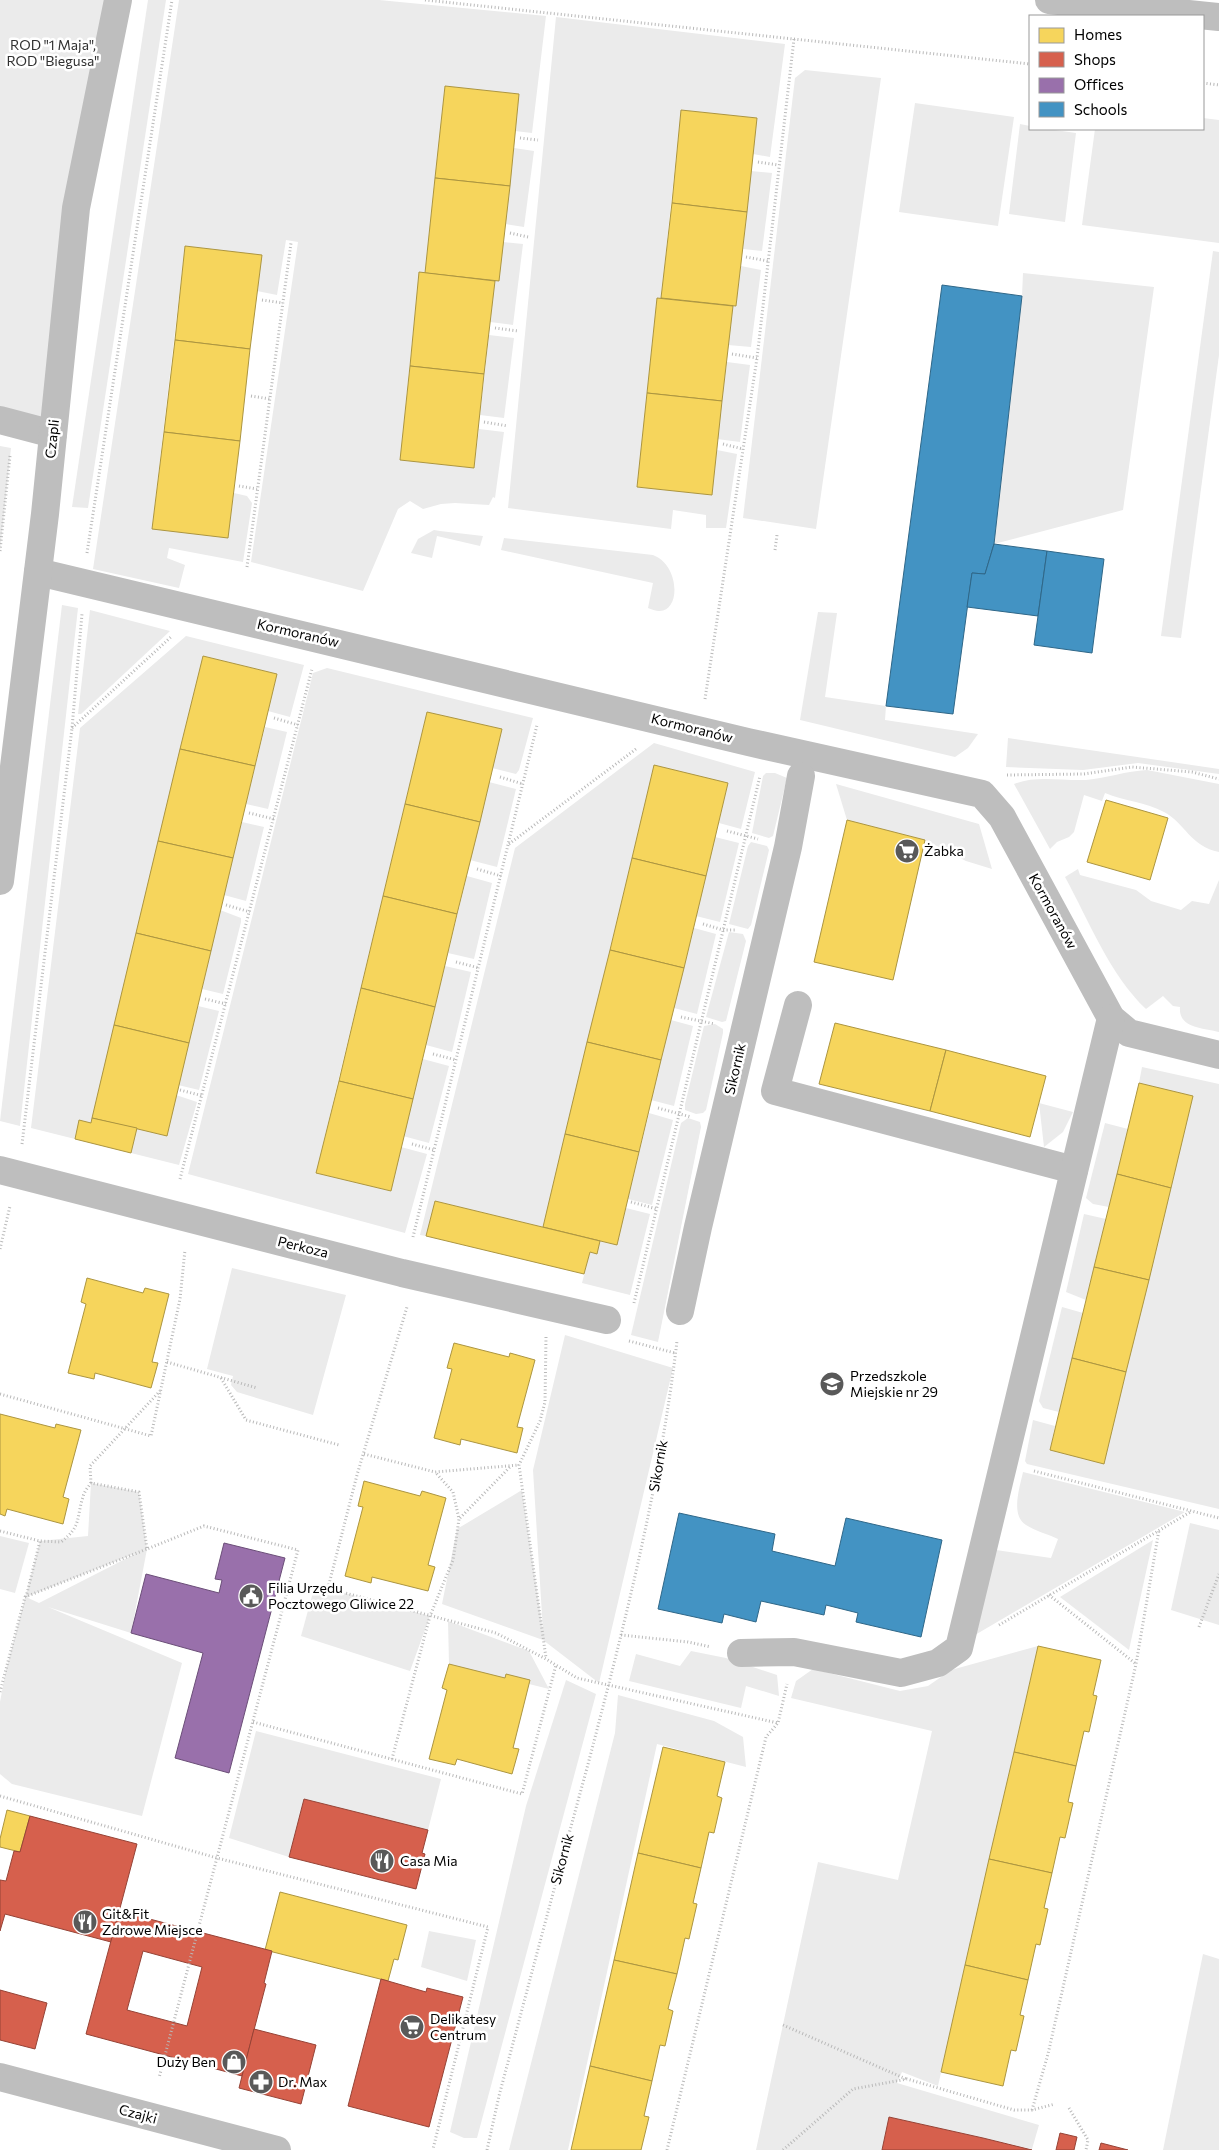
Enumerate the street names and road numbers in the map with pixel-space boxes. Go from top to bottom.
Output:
street label: Czapli [41,419,62,459]
street label: Kormoranów [255,615,341,650]
street label: Kormoranów [650,709,735,746]
street label: Kormoranów [1026,870,1081,951]
street label: Sikornik [720,1041,749,1096]
street label: Perkoza [276,1232,330,1261]
street label: Sikornik [645,1438,670,1493]
street label: Sikornik [547,1831,577,1886]
street label: Czajki [117,2100,159,2127]

